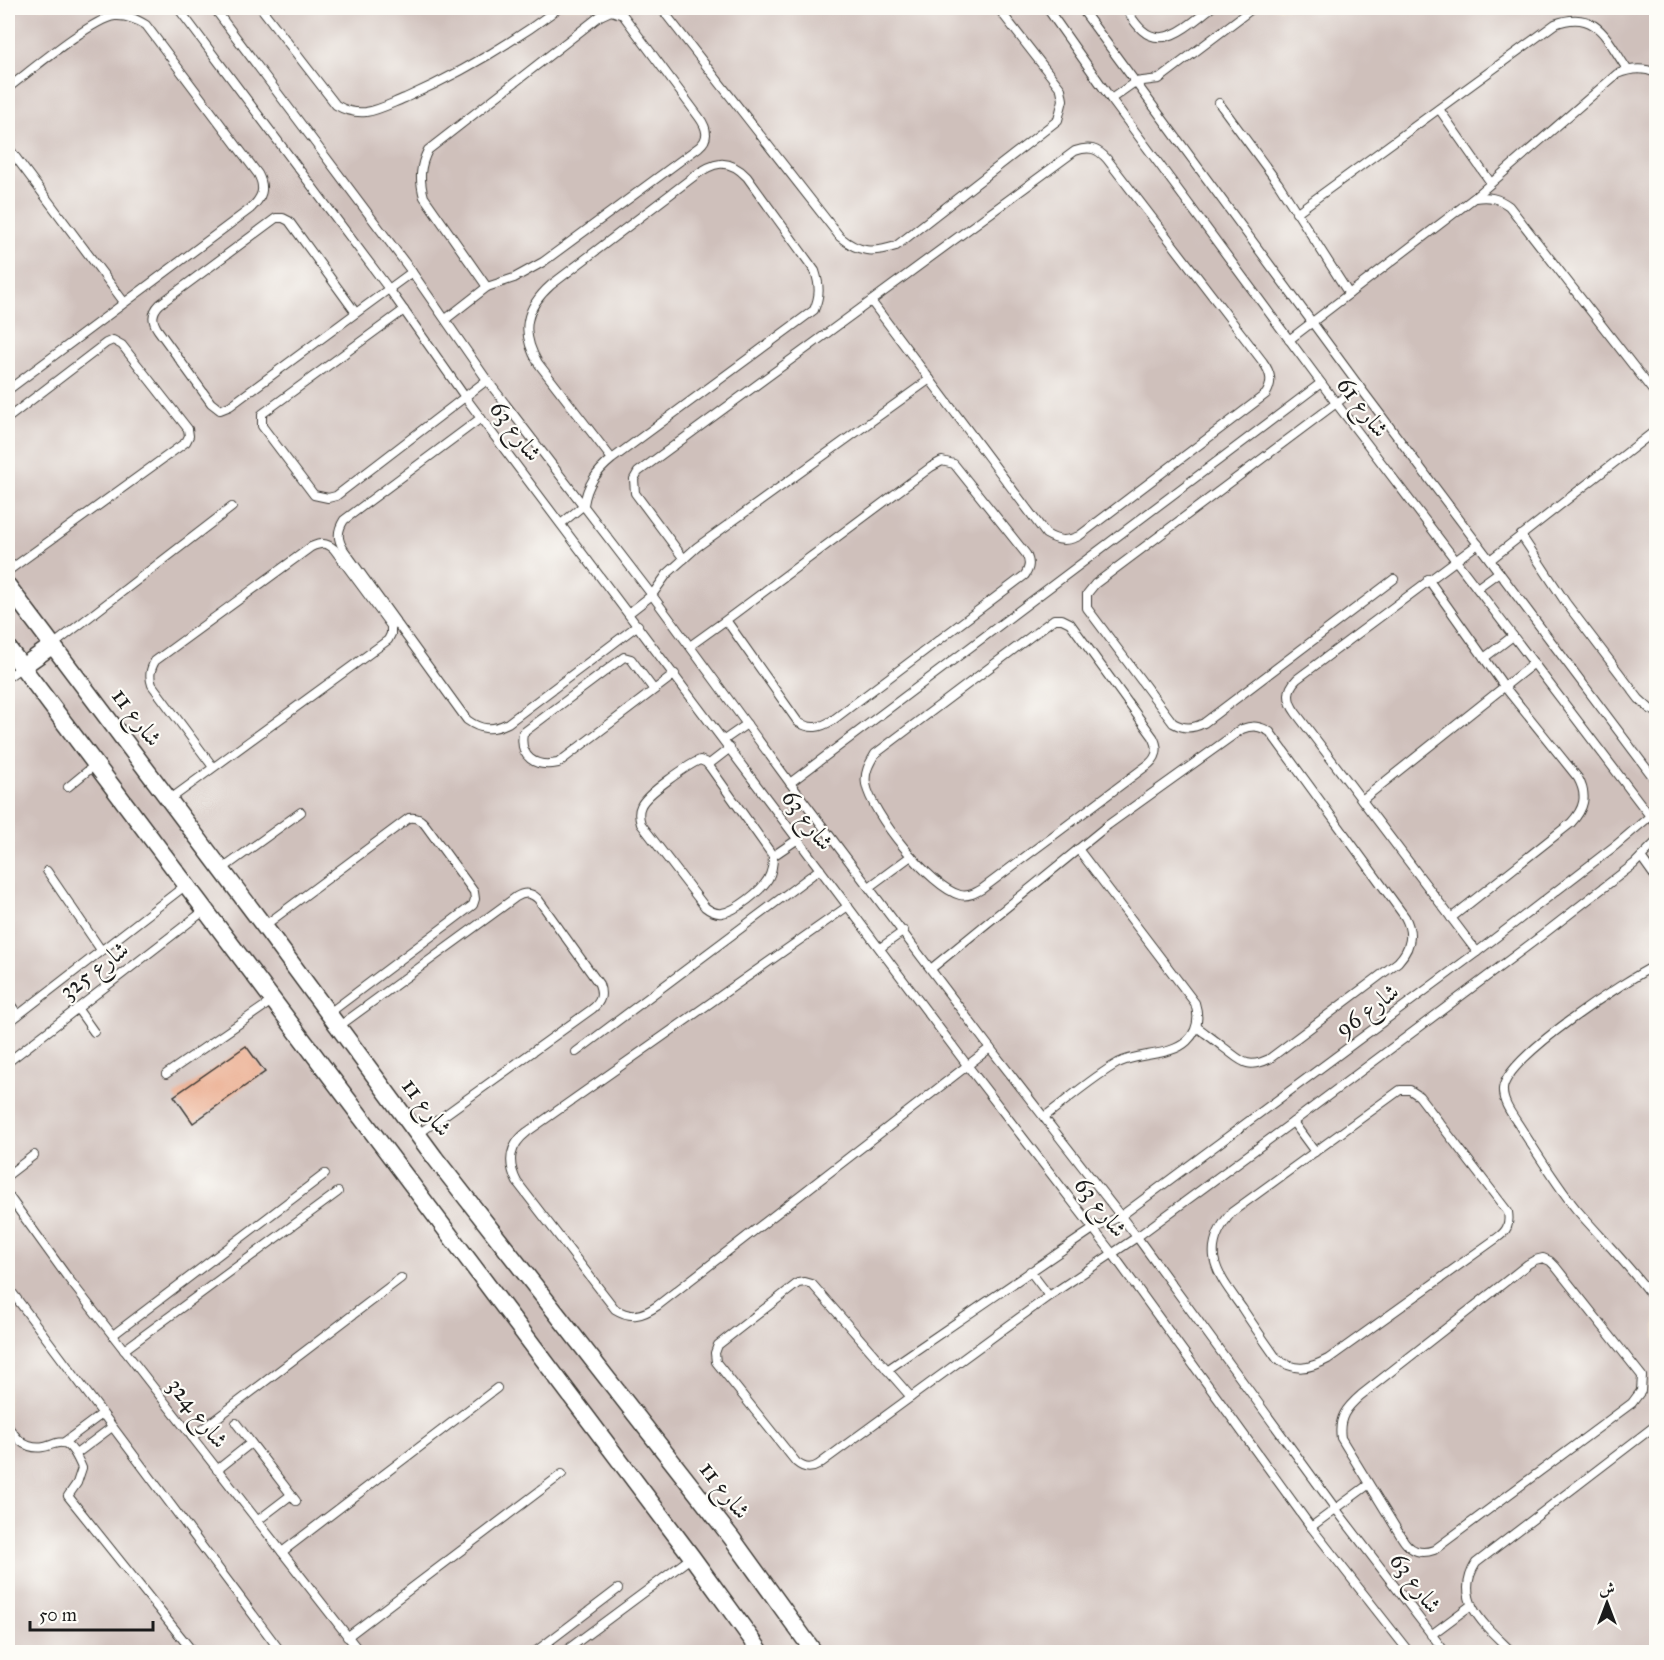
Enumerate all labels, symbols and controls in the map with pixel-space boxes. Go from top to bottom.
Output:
street label: شارع 61 [1326,371,1396,446]
street label: شارع 63 [479,395,549,470]
street label: شارع 11 [101,682,169,755]
street label: شارع 63 [771,784,841,859]
street label: شارع 325 [53,934,138,1010]
street label: شارع 96 [1329,976,1408,1048]
street label: شارع 11 [391,1072,459,1145]
street label: شارع 63 [1064,1171,1134,1246]
street label: شارع 324 [157,1372,235,1457]
street label: شارع 11 [689,1455,757,1528]
street label: شارع 63 [1379,1547,1449,1622]
north arrow [1577,1573,1637,1633]
text: ش [1599,1579,1615,1598]
scale bar [30,1594,153,1632]
text: 50 m [39,1604,77,1626]

